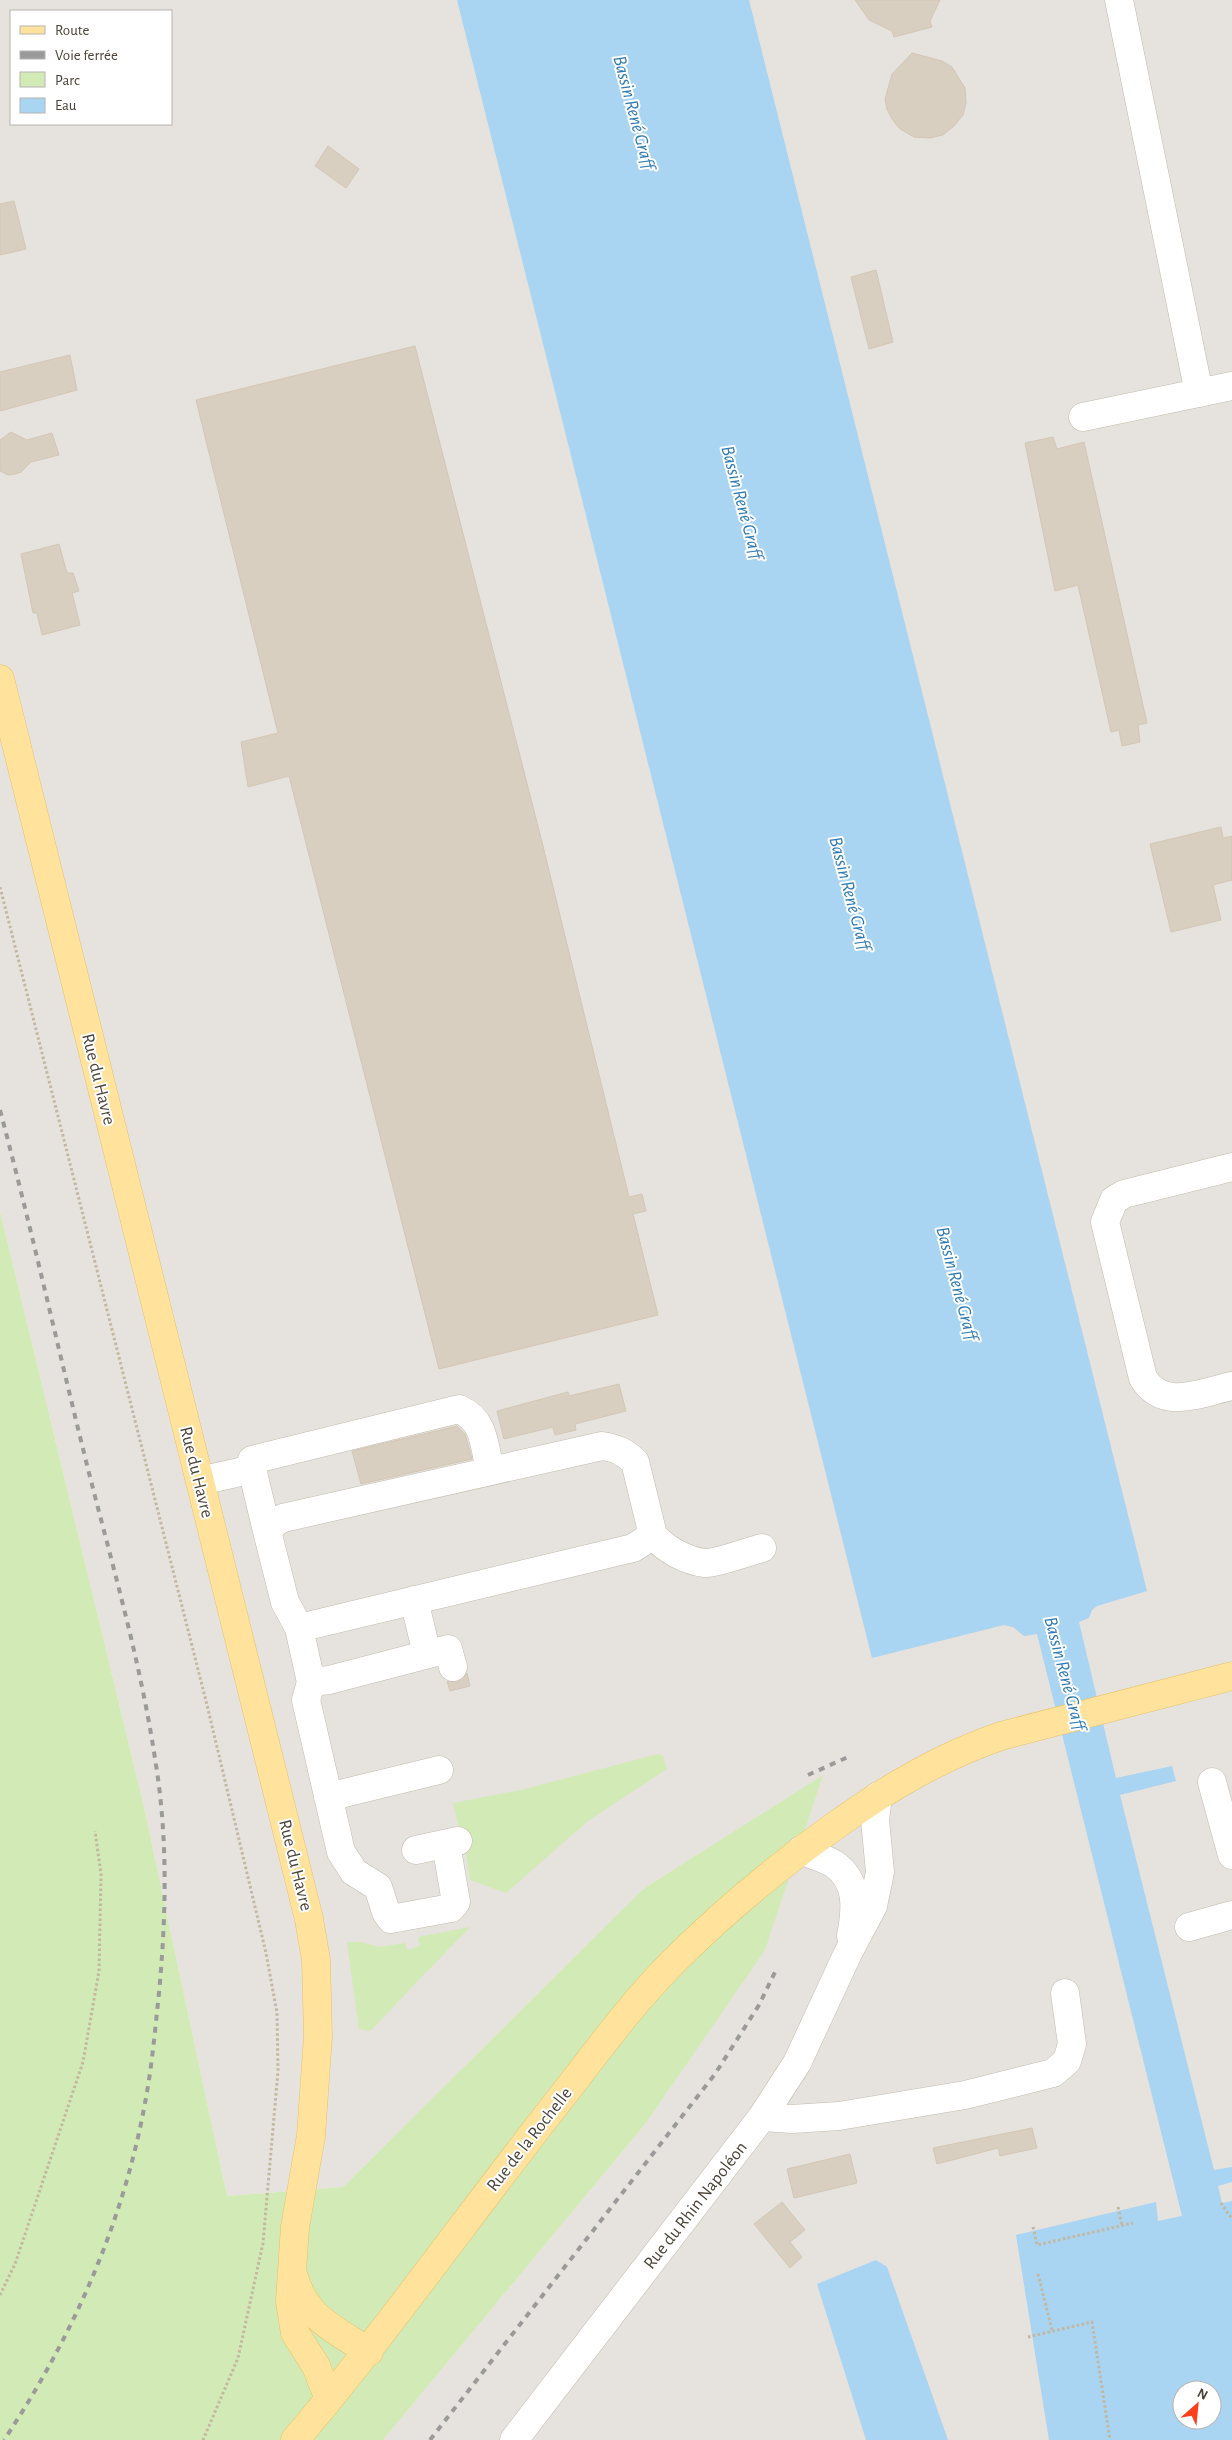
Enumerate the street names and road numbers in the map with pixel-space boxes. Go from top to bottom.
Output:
street label: Rue du Havre [78,1032,118,1127]
street label: Rue du Havre [176,1425,216,1520]
street label: Rue du Havre [275,1818,315,1913]
street label: Rue de la Rochelle [484,2084,576,2195]
street label: Rue du Rhin Napoléon [641,2139,751,2273]

